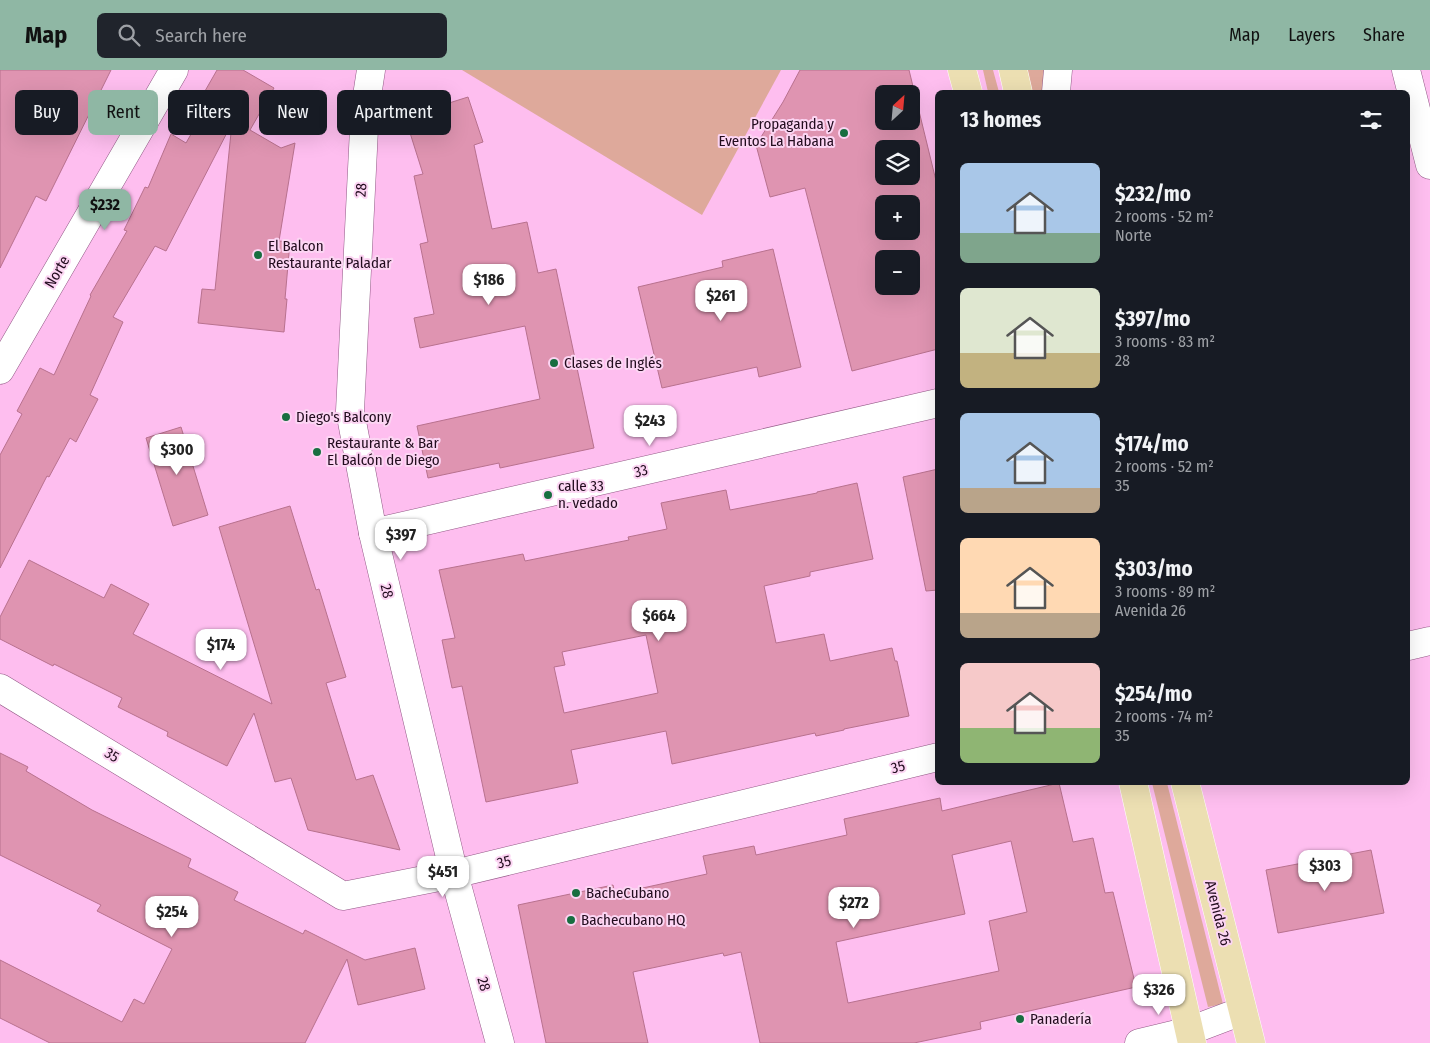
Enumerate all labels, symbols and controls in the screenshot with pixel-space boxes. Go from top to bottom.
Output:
search box [97,13,447,58]
text: Map [25,21,67,49]
icon: search [115,21,143,49]
text: Search here [155,24,247,47]
text: Map [1229,24,1260,46]
text: Layers [1288,24,1335,46]
text: Share [1363,24,1405,46]
north arrow [875,85,920,130]
map controls [875,85,920,295]
chip: Buy [15,90,78,135]
chip: Rent [88,90,158,135]
chip: Filters [168,90,249,135]
chip: New [259,90,327,135]
chip: Apartment [337,90,451,135]
icon: filters [1357,106,1385,134]
text: 13 homes [960,107,1041,133]
place label: Propaganda y Eventos La Habana [719,115,834,150]
marker: Propaganda y Eventos La Habana [838,127,850,139]
button: layers [875,140,920,185]
text: $232/mo [1115,181,1191,207]
street label: 28 [352,182,370,198]
icon: home [1000,183,1060,243]
pin: $232 [75,189,135,231]
text: $232 [90,195,120,214]
button: + [875,195,920,240]
text: 2 rooms · 52 m² [1115,207,1214,226]
text: Norte [1115,226,1152,245]
place label: El Balcon Restaurante Paladar [268,237,392,272]
marker: El Balcon Restaurante Paladar [252,249,264,261]
button: − [875,250,920,295]
street label: Norte [41,253,73,291]
pin: $186 [459,264,519,306]
text: $186 [474,270,504,289]
pin: $261 [691,280,751,322]
text: $261 [706,286,736,305]
text: $397/mo [1115,306,1190,332]
icon: home [1000,308,1060,368]
text: 3 rooms · 83 m² [1115,332,1215,351]
text: 28 [1115,351,1130,370]
place label: Clases de Inglés [564,354,662,372]
marker: Clases de Inglés [548,357,560,369]
pin: $243 [620,404,680,447]
place label: Diego's Balcony [296,408,391,426]
marker: Diego's Balcony [280,411,292,423]
text: $243 [635,411,665,430]
text: $174/mo [1115,431,1189,457]
icon: home [1000,433,1060,493]
pin: $300 [147,434,207,476]
place label: Restaurante & Bar El Balcón de Diego [327,434,440,469]
text: $300 [160,440,194,459]
marker: Restaurante & Bar El Balcón de Diego [311,446,323,458]
text: 2 rooms · 52 m² [1115,457,1214,476]
street label: 33 [632,461,650,481]
text: 35 [1115,476,1130,495]
place label: calle 33 n. vedado [558,477,618,512]
marker: calle 33 n. vedado [542,489,554,501]
pin: $397 [371,518,431,561]
text: $397 [386,525,416,544]
text: $303/mo [1115,556,1193,582]
icon: home [1000,558,1060,618]
street label: 28 [377,582,397,600]
text: 3 rooms · 89 m² [1115,582,1215,601]
pin: $664 [629,600,689,642]
text: Avenida 26 [1115,601,1186,620]
text: $664 [643,606,675,625]
pin: $174 [191,628,251,671]
text: $174 [207,635,235,654]
text: $254/mo [1115,681,1192,707]
icon: home [1000,683,1060,743]
text: 2 rooms · 74 m² [1115,707,1213,726]
text: 35 [1115,726,1130,745]
street label: 35 [102,744,123,766]
street label: 35 [889,757,907,777]
pin: $303 [1295,850,1355,892]
street label: 35 [495,852,513,872]
pin: $451 [413,856,473,898]
text: $303 [1309,856,1341,875]
text: $451 [428,862,458,881]
street label: Avenida 26 [1201,879,1235,947]
place label: BacheCubano [586,884,670,902]
pin: $272 [824,886,884,929]
marker: BacheCubano [570,887,582,899]
text: $272 [839,893,869,912]
pin: $254 [142,896,202,938]
text: $254 [156,902,188,921]
place label: Bachecubano HQ [581,911,686,929]
marker: Bachecubano HQ [565,914,577,926]
pin: $326 [1129,974,1189,1016]
street label: 28 [473,975,495,993]
text: $326 [1143,980,1175,999]
place label: Panadería [1030,1010,1092,1028]
marker: Panadería [1014,1013,1026,1025]

